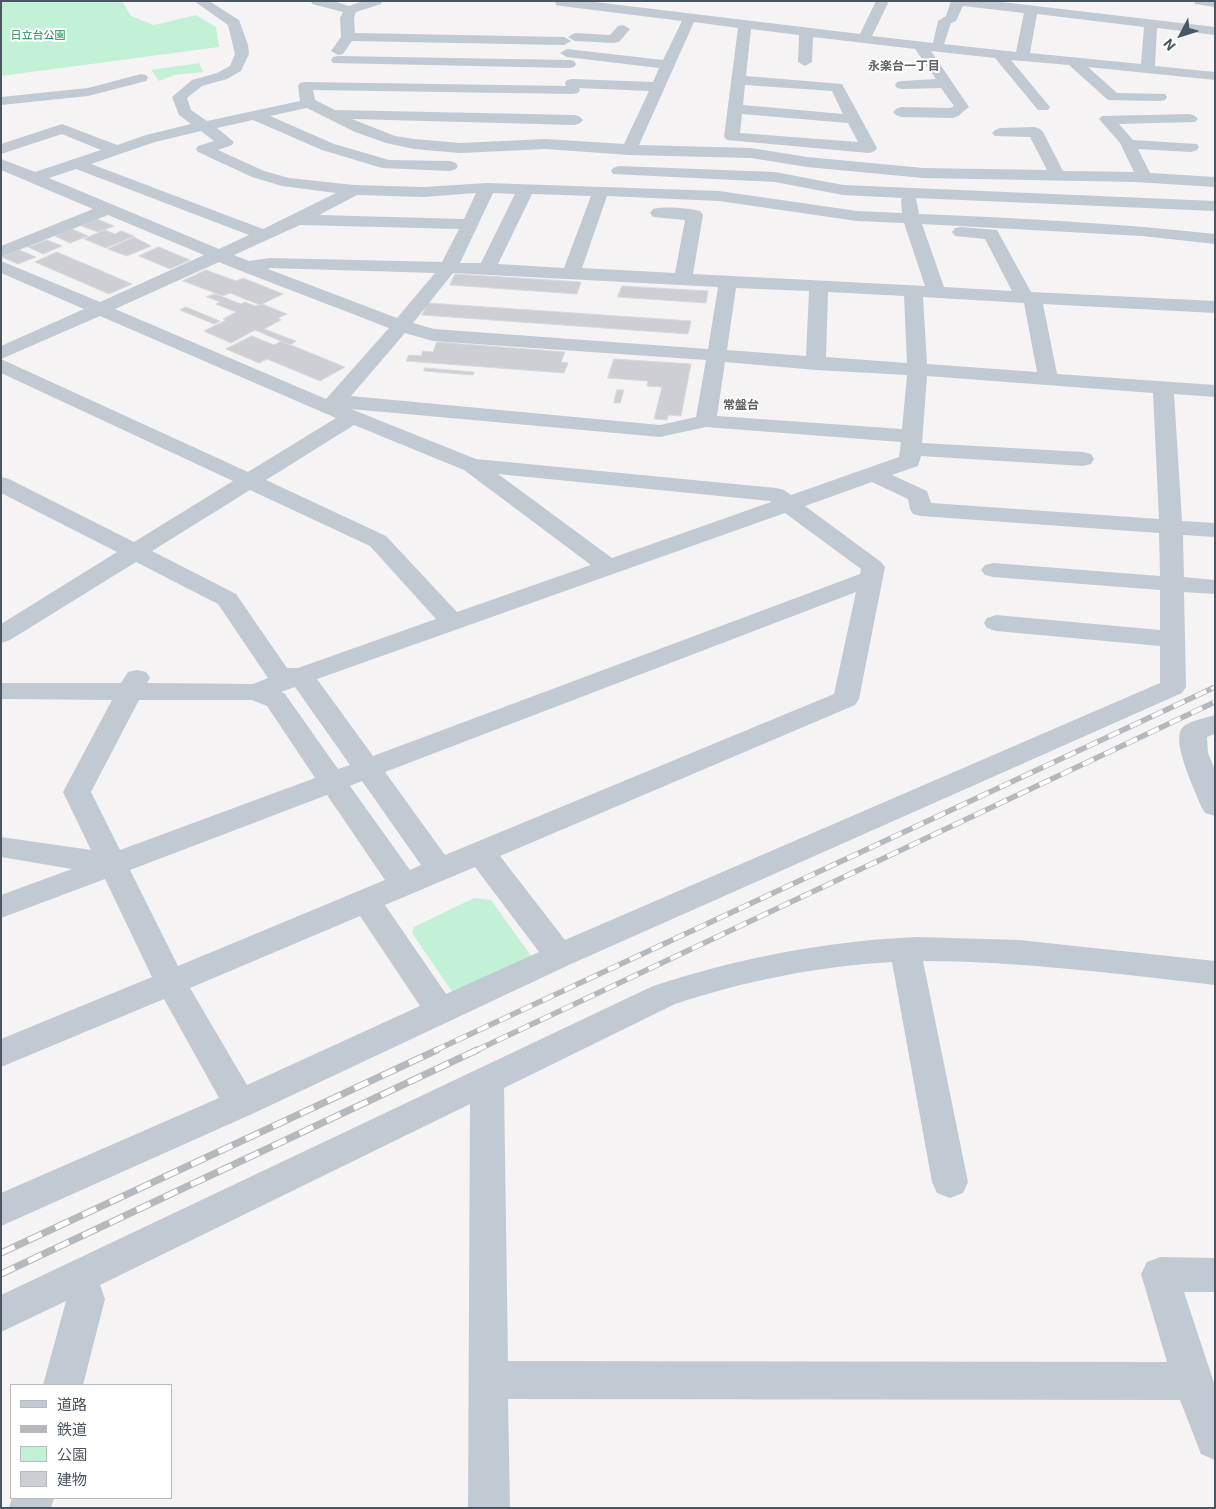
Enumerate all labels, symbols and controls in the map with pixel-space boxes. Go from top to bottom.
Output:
north arrow [1156,10,1206,60]
park label: 日立台公園 [11,29,65,43]
text: N [1160,36,1179,54]
district label: 永楽台一丁目 [868,60,940,74]
district label: 常盤台 [723,399,759,413]
legend [10,1384,172,1499]
text: 道路 [57,1396,87,1414]
text: 鉄道 [57,1421,87,1439]
text: 公園 [57,1446,87,1464]
text: 建物 [57,1471,87,1489]

